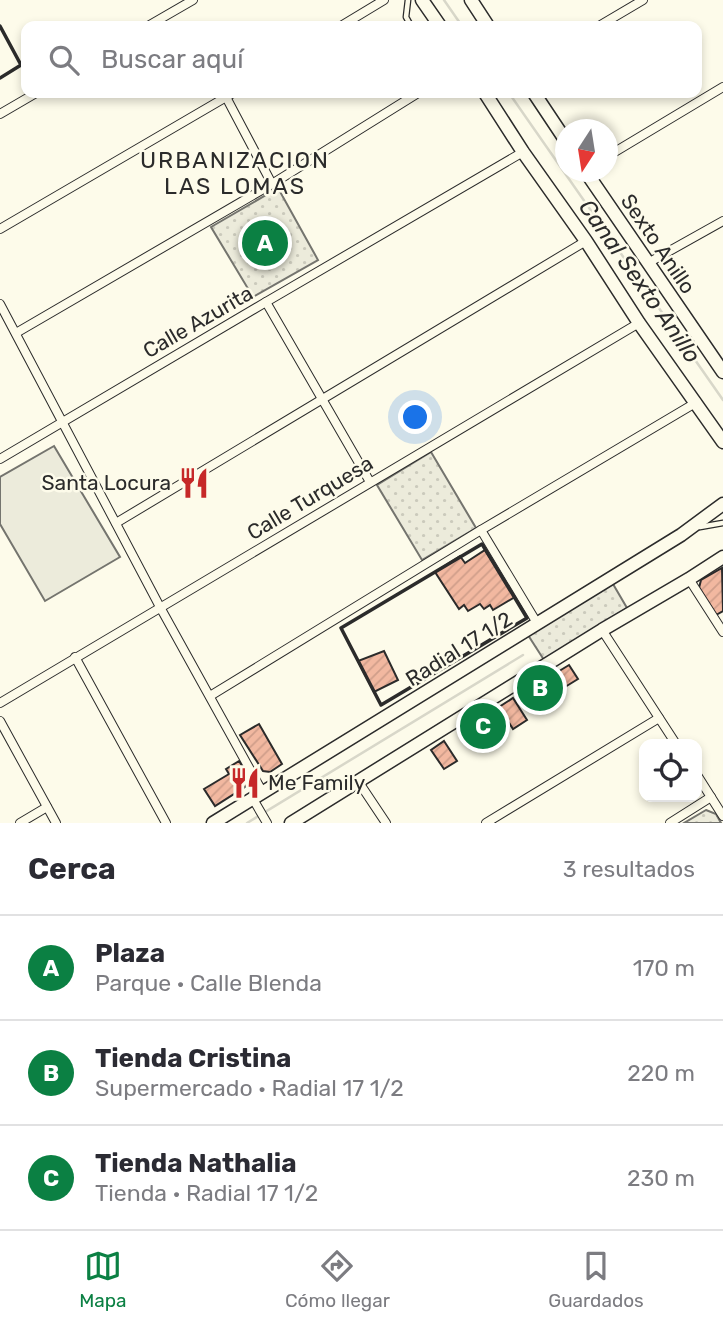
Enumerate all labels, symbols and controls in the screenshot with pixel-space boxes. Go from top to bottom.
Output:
search box [21,21,702,98]
icon: search [45,41,83,79]
text: Buscar aquí [101,44,243,75]
north arrow [555,119,618,182]
district label: URBANIZACION LAS LOMAS [140,146,330,200]
street label: Sexto Anillo [616,189,701,298]
water label: Canal Sexto Anillo [573,194,707,368]
pin: A [242,217,288,269]
street label: Calle Azurita [138,280,257,363]
your location [398,400,432,434]
street label: Calle Turquesa [242,450,377,545]
restaurant icon: Santa Locura [177,466,211,500]
place label: Santa Locura [42,470,171,495]
street label: Radial 17 1/2 [401,606,517,691]
pin: B [517,662,563,714]
pin: C [460,700,506,752]
map controls [639,739,702,802]
button: locate [639,739,702,802]
restaurant icon: Me Family [228,766,262,800]
place label: Me Family [268,770,366,795]
text: Cerca [28,851,116,887]
text: 3 resultados [563,855,695,883]
text: Plaza [95,938,165,969]
text: A [43,954,59,982]
text: 170 m [633,954,695,982]
text: Parque · Calle Blenda [95,969,322,997]
text: Tienda Cristina [95,1043,291,1074]
text: B [43,1059,59,1087]
text: 220 m [627,1059,695,1087]
text: Supermercado · Radial 17 1/2 [95,1074,404,1102]
text: Tienda Nathalia [95,1148,297,1179]
text: C [43,1164,59,1192]
text: 230 m [627,1164,695,1192]
text: Tienda · Radial 17 1/2 [95,1179,318,1207]
tab: Mapa [79,1247,127,1312]
tab: Cómo llegar [285,1247,390,1312]
tab: Guardados [548,1247,644,1312]

